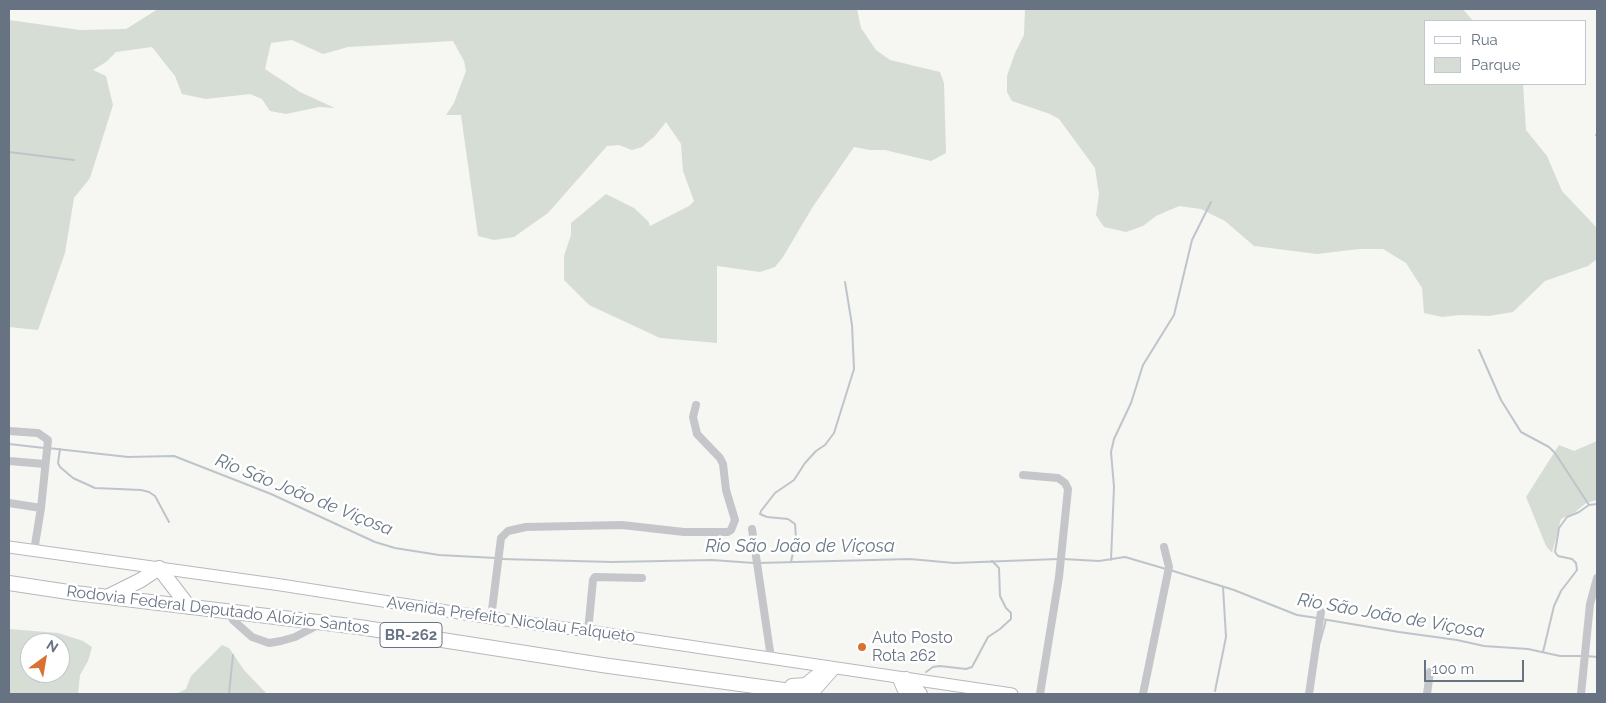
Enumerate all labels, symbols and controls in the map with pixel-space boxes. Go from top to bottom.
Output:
legend [1424,20,1586,85]
text: Rua [1471,31,1498,49]
text: Parque [1471,56,1520,74]
water label: Rio São João de Viçosa [212,450,396,540]
water label: Rio São João de Viçosa [705,536,895,558]
street label: Rodovia Federal Deputado Aloízio Santos [65,582,371,638]
water label: Rio São João de Viçosa [1296,589,1486,643]
street label: Avenida Prefeito Nicolau Falqueto [386,593,636,647]
road number: BR-262 [380,622,442,648]
place label: Auto Posto Rota 262 [872,628,953,666]
north arrow [20,633,70,683]
text: N [44,637,61,656]
marker: Auto Posto Rota 262 [856,641,868,653]
scale bar [1426,650,1526,682]
text: 100 m [1432,660,1474,678]

